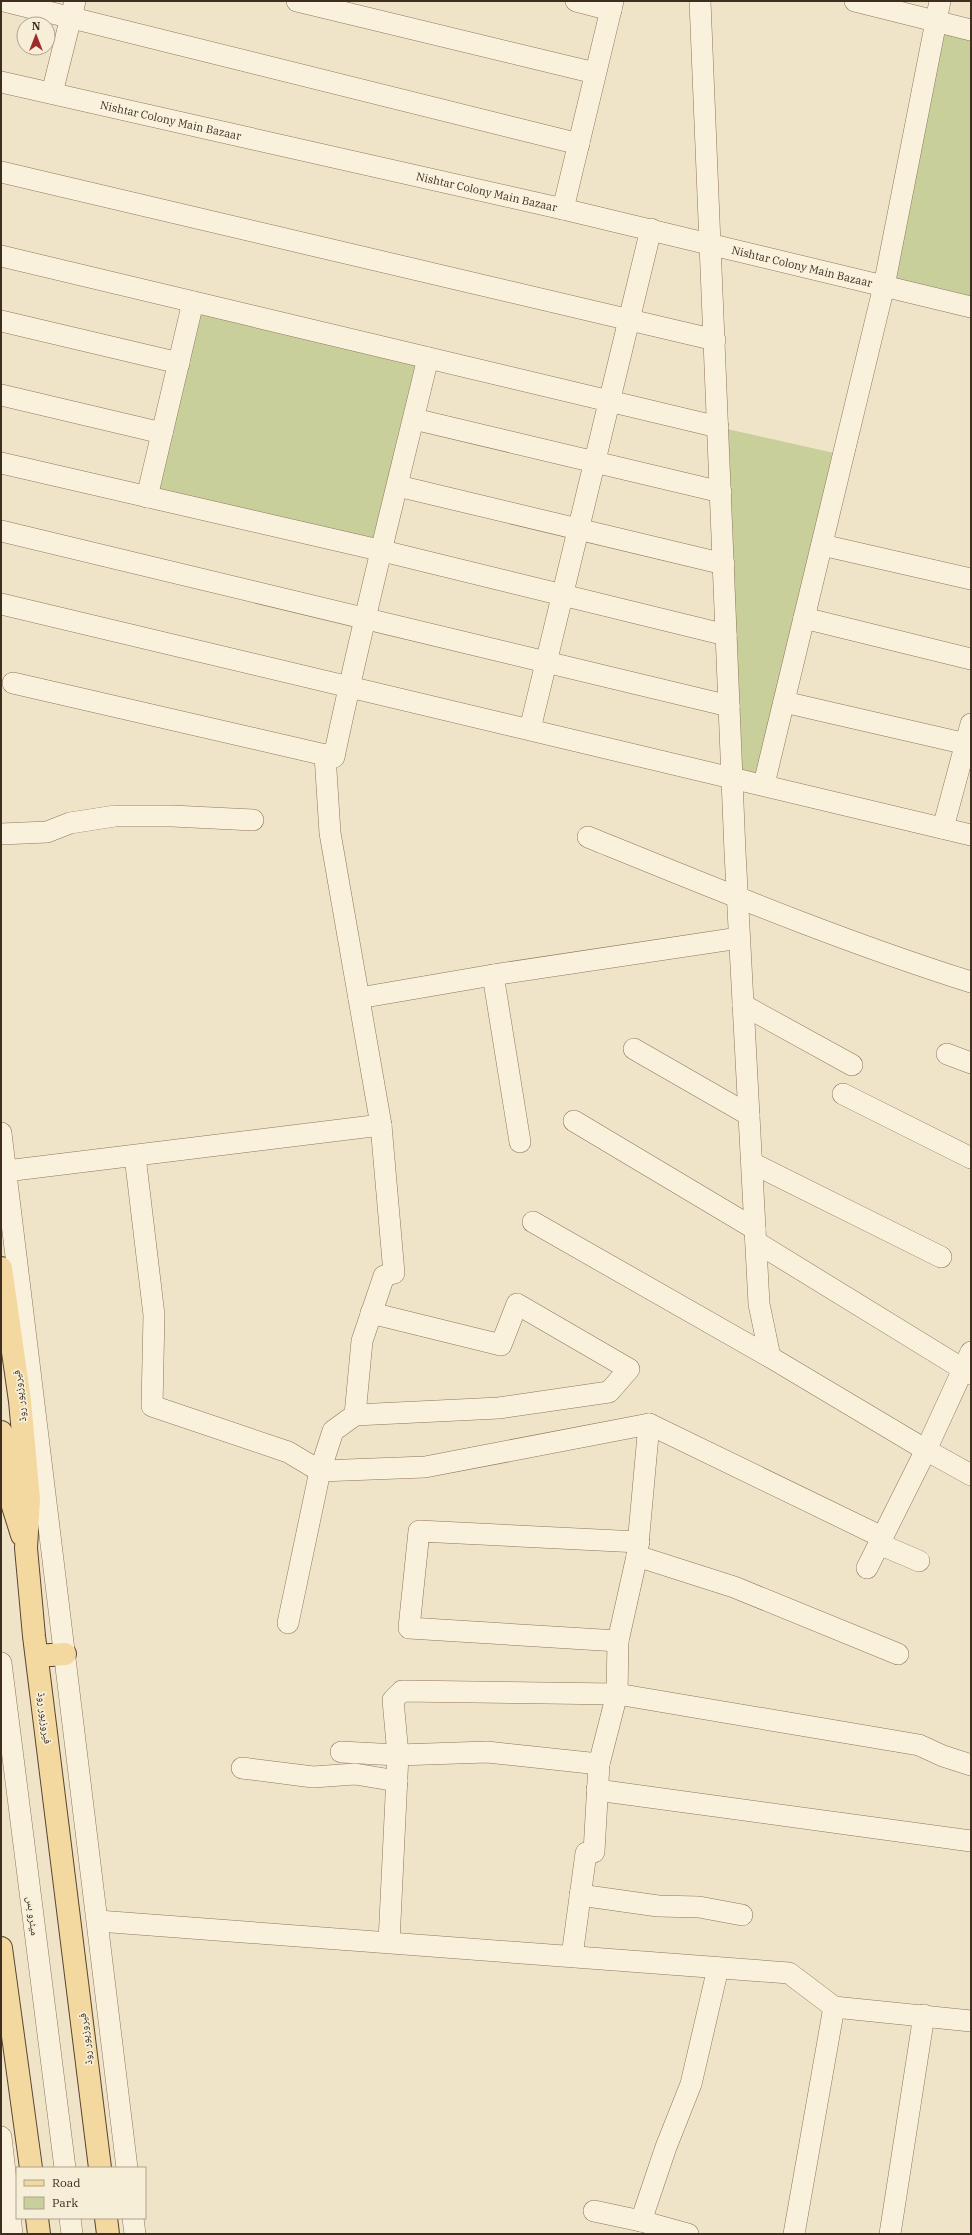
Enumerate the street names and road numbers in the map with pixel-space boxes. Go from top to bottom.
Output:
street label: Nishtar Colony Main Bazaar [99,98,243,143]
street label: Nishtar Colony Main Bazaar [415,169,559,215]
street label: Nishtar Colony Main Bazaar [730,243,874,290]
street label: فیروزپور روڈ [9,1369,29,1423]
street label: فیروزپور روڈ [35,1691,55,1745]
street label: میٹرو بس [24,1896,42,1936]
street label: فیروزپور روڈ [75,2012,95,2066]

